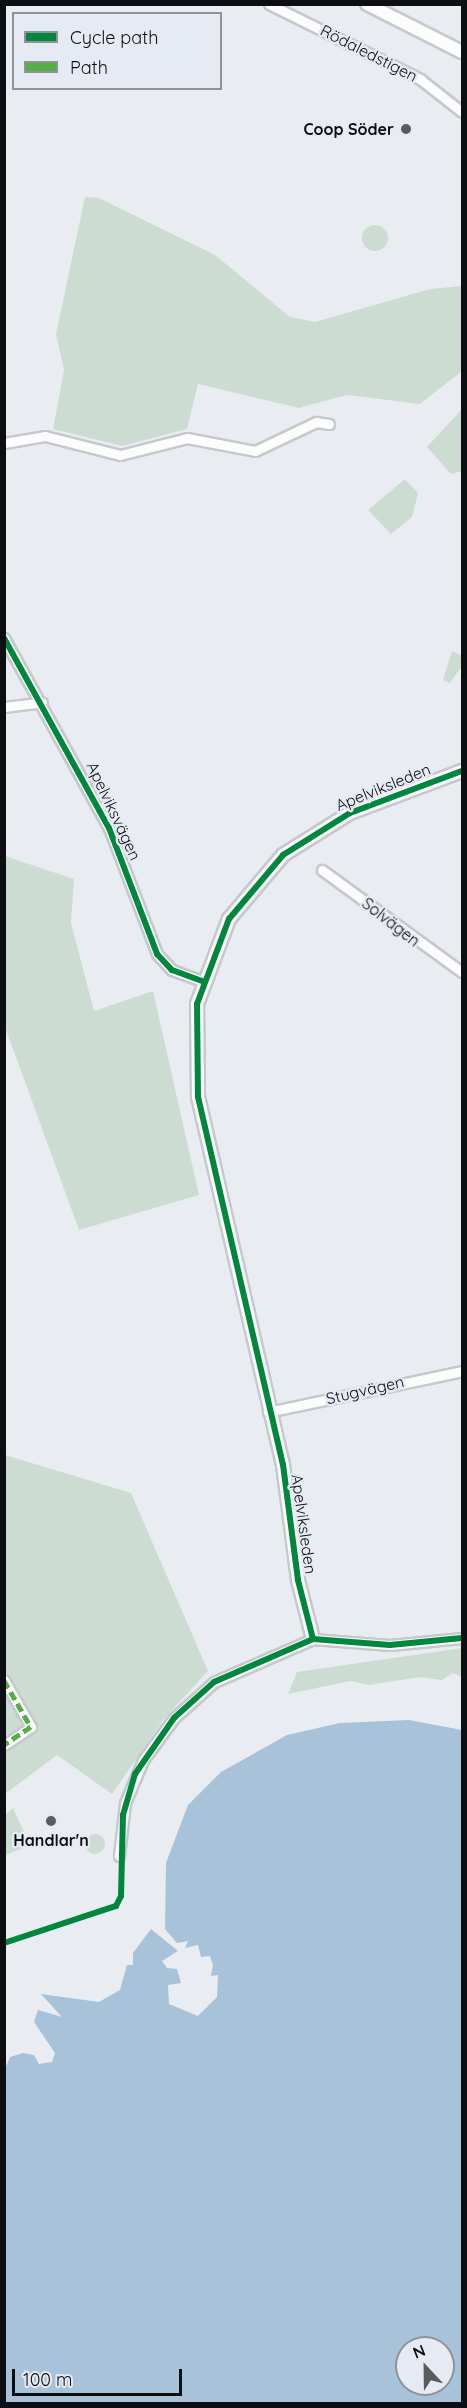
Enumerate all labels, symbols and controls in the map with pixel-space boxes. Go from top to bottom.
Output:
legend [12,12,222,90]
street label: Rödaledstigen [317,20,421,86]
text: Cycle path [70,26,158,49]
text: Path [70,56,108,79]
place label: Coop Söder [304,119,394,139]
marker: Coop Söder [399,122,413,136]
street label: Apelviksvägen [83,759,145,863]
street label: Apelviksleden [333,759,433,815]
street label: Solvägen [358,893,424,951]
street label: Stugvägen [324,1372,406,1408]
street label: Apelviksleden [287,1473,321,1575]
marker: Handlar'n [44,1814,58,1828]
place label: Handlar'n [13,1830,89,1850]
north arrow [395,2336,455,2396]
text: N [410,2340,428,2363]
scale bar [15,2357,184,2395]
text: 100 m [23,2368,72,2391]

